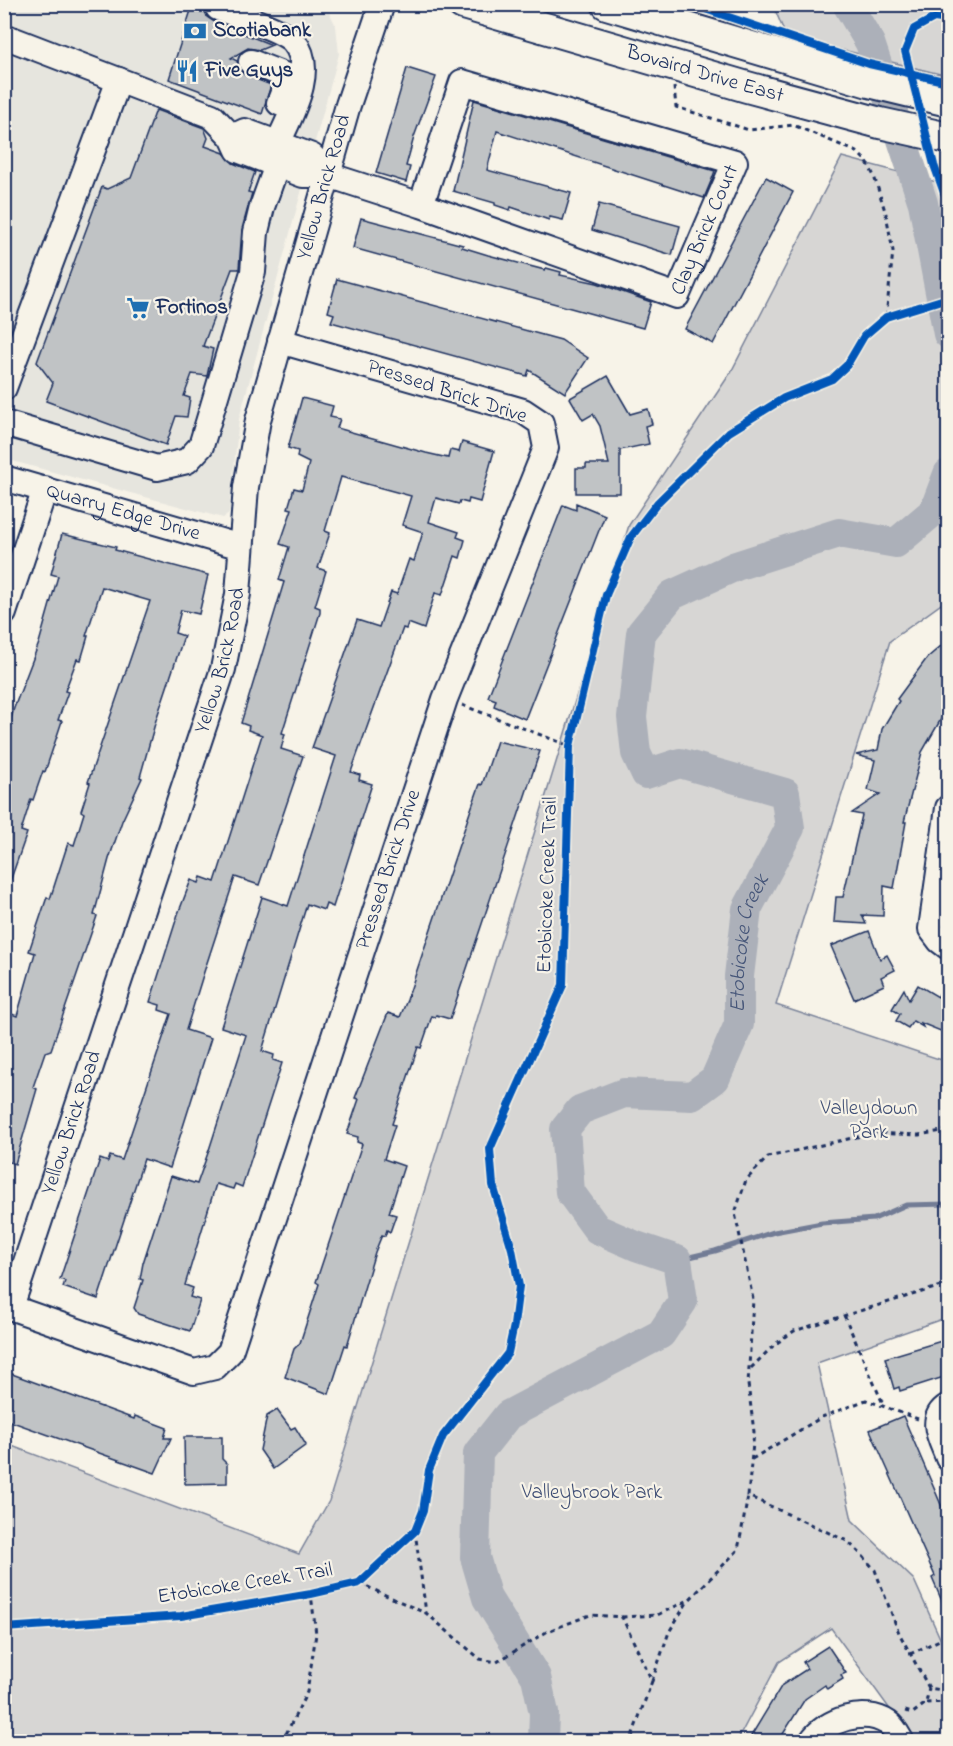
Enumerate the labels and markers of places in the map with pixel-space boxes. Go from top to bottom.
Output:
place label: Scotiabank [213,16,312,46]
bank icon: Scotiabank [182,18,208,44]
place label: Five Guys [204,56,294,88]
restaurant icon: Five Guys [174,58,200,84]
place label: Fortinos [155,293,228,323]
supermarket icon: Fortinos [125,295,151,321]

